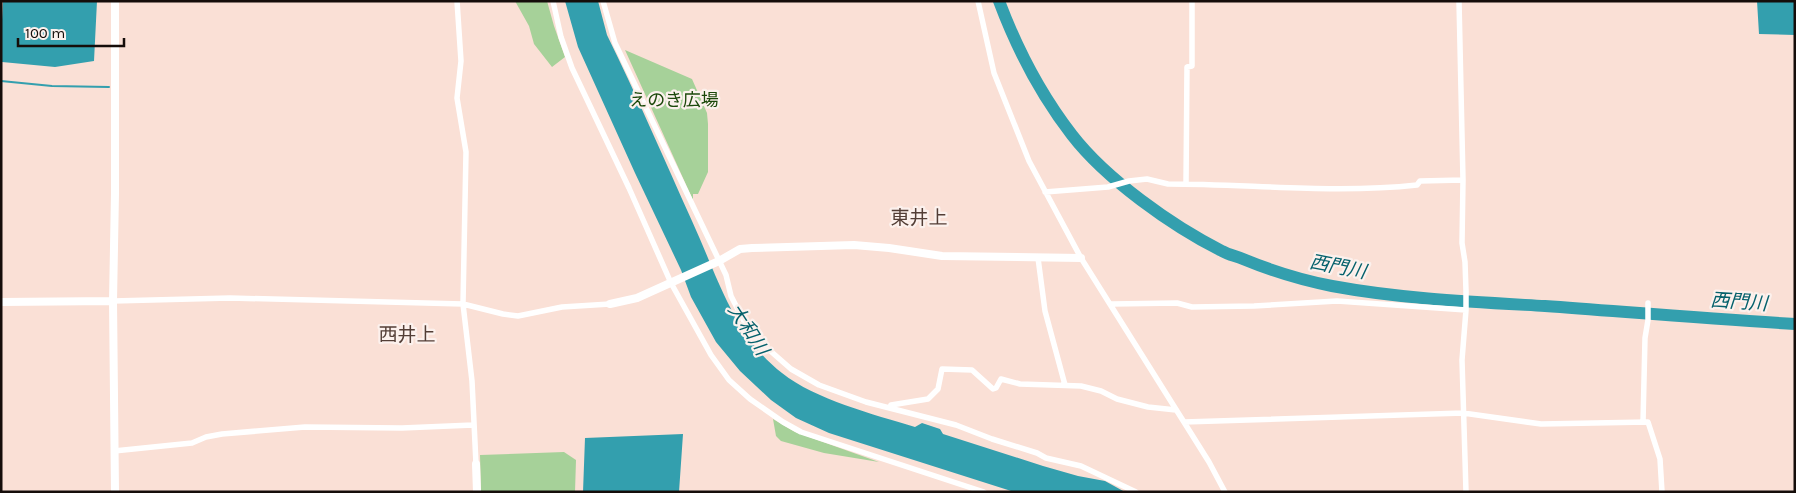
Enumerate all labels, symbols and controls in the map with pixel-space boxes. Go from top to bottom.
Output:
scale bar [18,15,124,47]
text: 100 m [25,24,65,42]
park label: えのき広場 [629,89,719,111]
district label: 東井上 [890,207,948,229]
water label: 西門川 [1308,251,1370,284]
water label: 西門川 [1710,289,1770,315]
water label: 大和川 [723,300,774,361]
district label: 西井上 [378,324,436,346]

